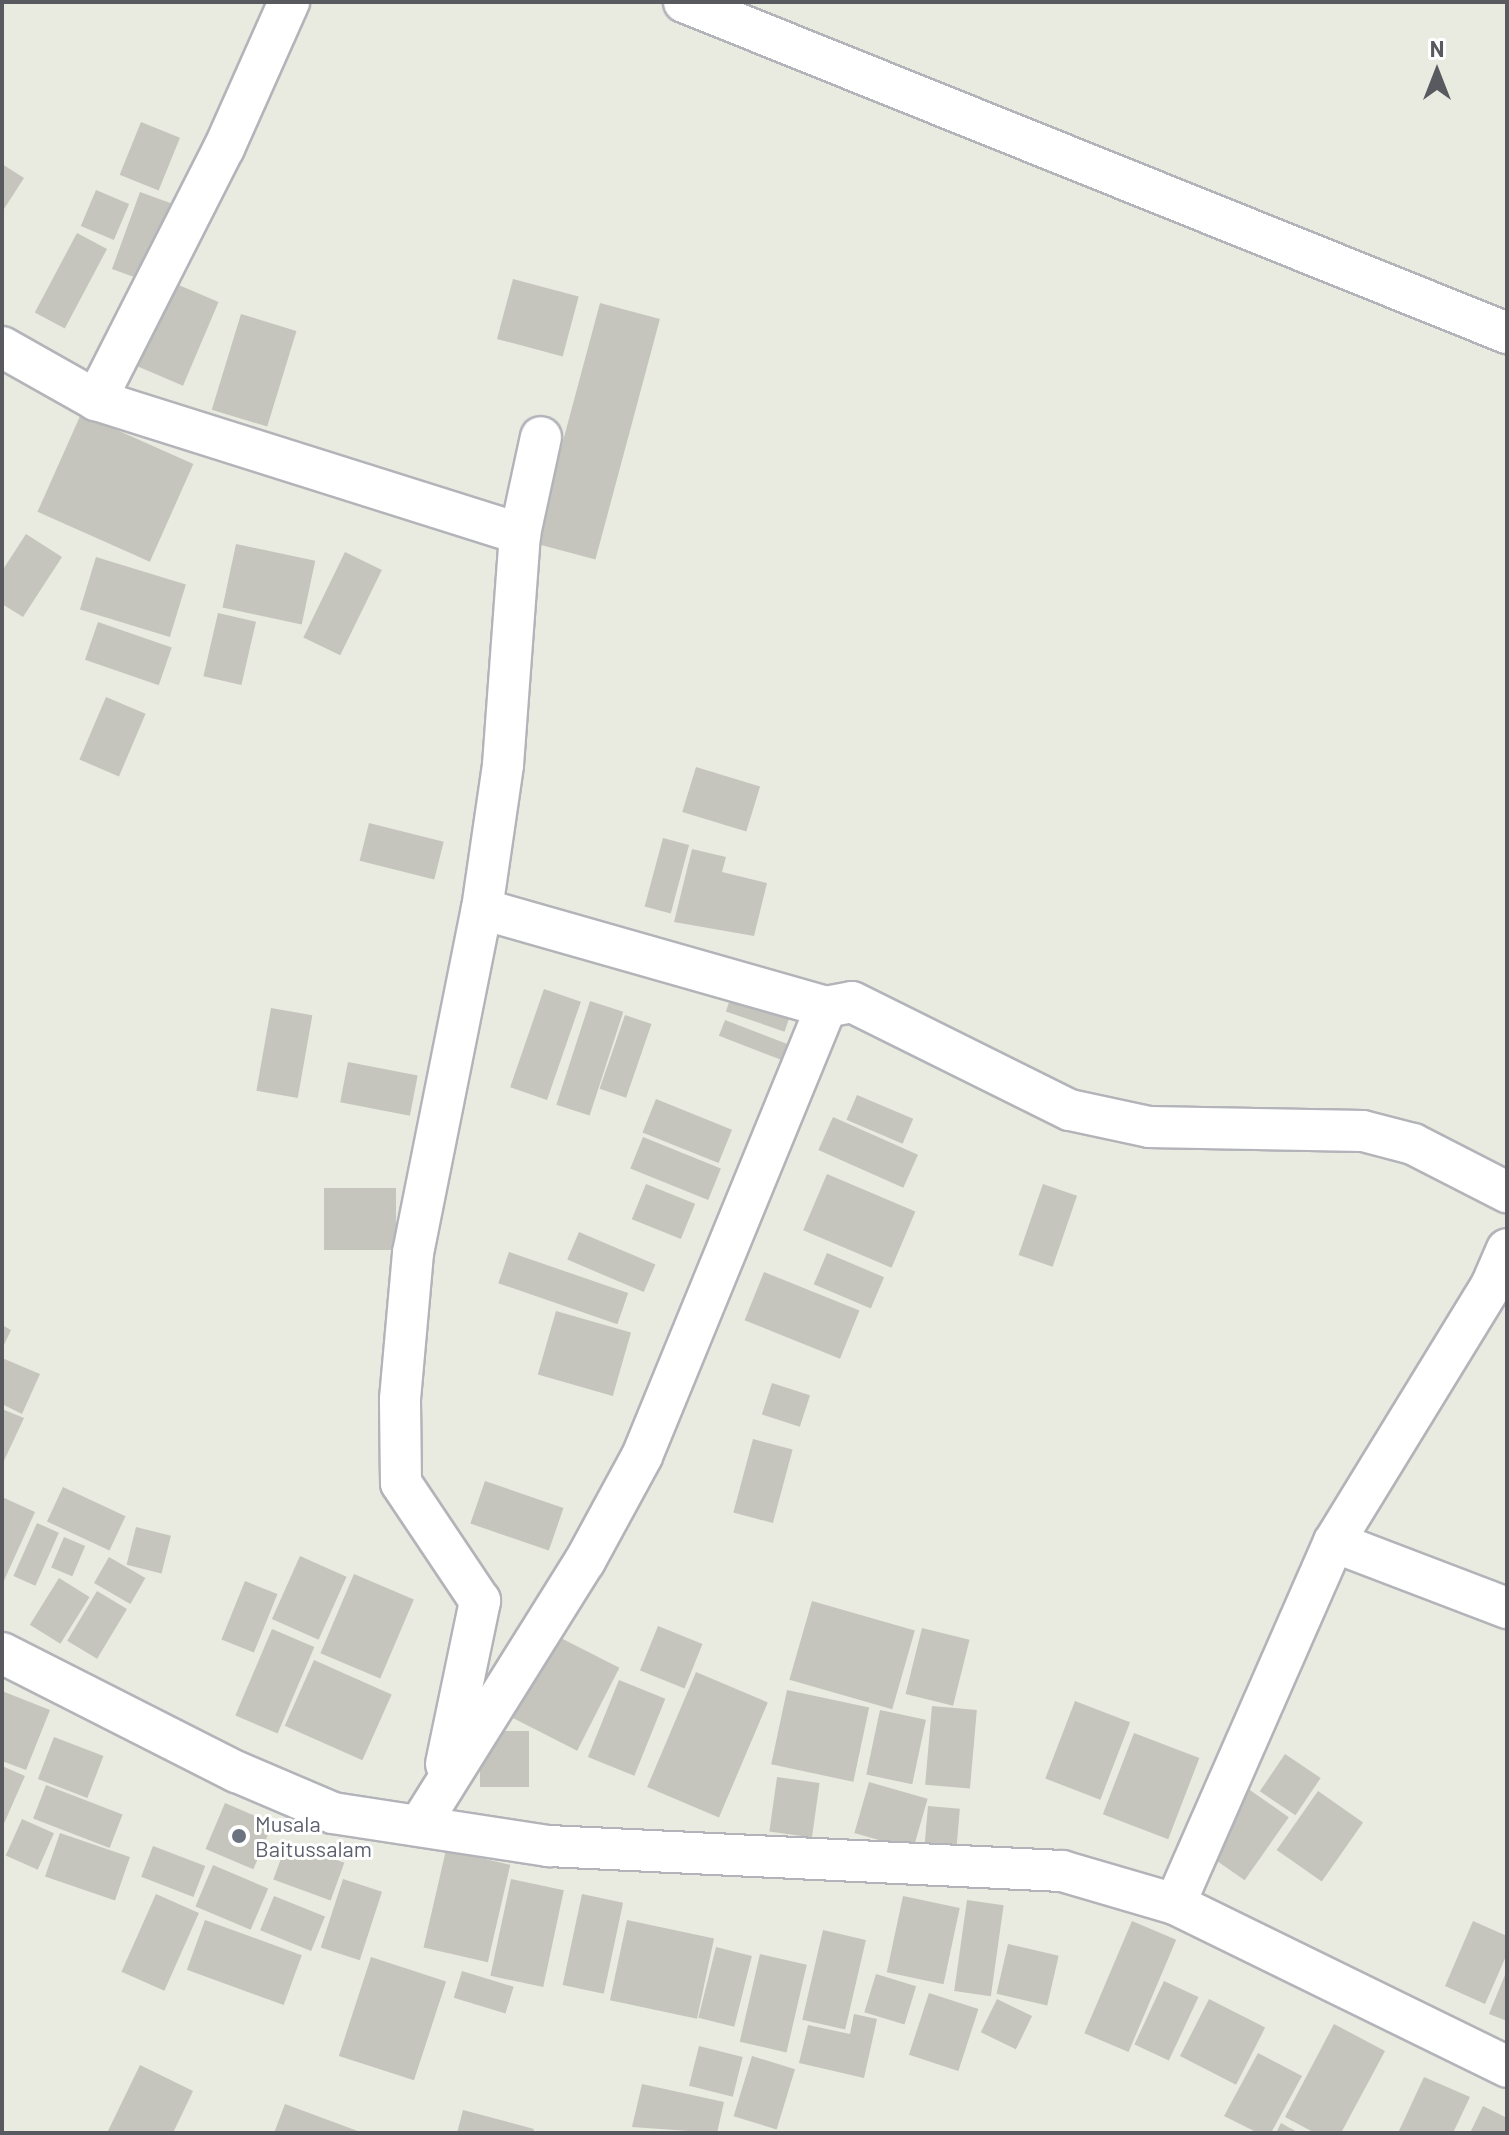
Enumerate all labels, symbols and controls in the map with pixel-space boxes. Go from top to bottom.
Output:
north arrow [1397,32,1477,112]
text: N [1430,35,1444,61]
place label: Musala Baitussalam [255,1810,372,1862]
marker: Musala Baitussalam [230,1827,248,1845]

